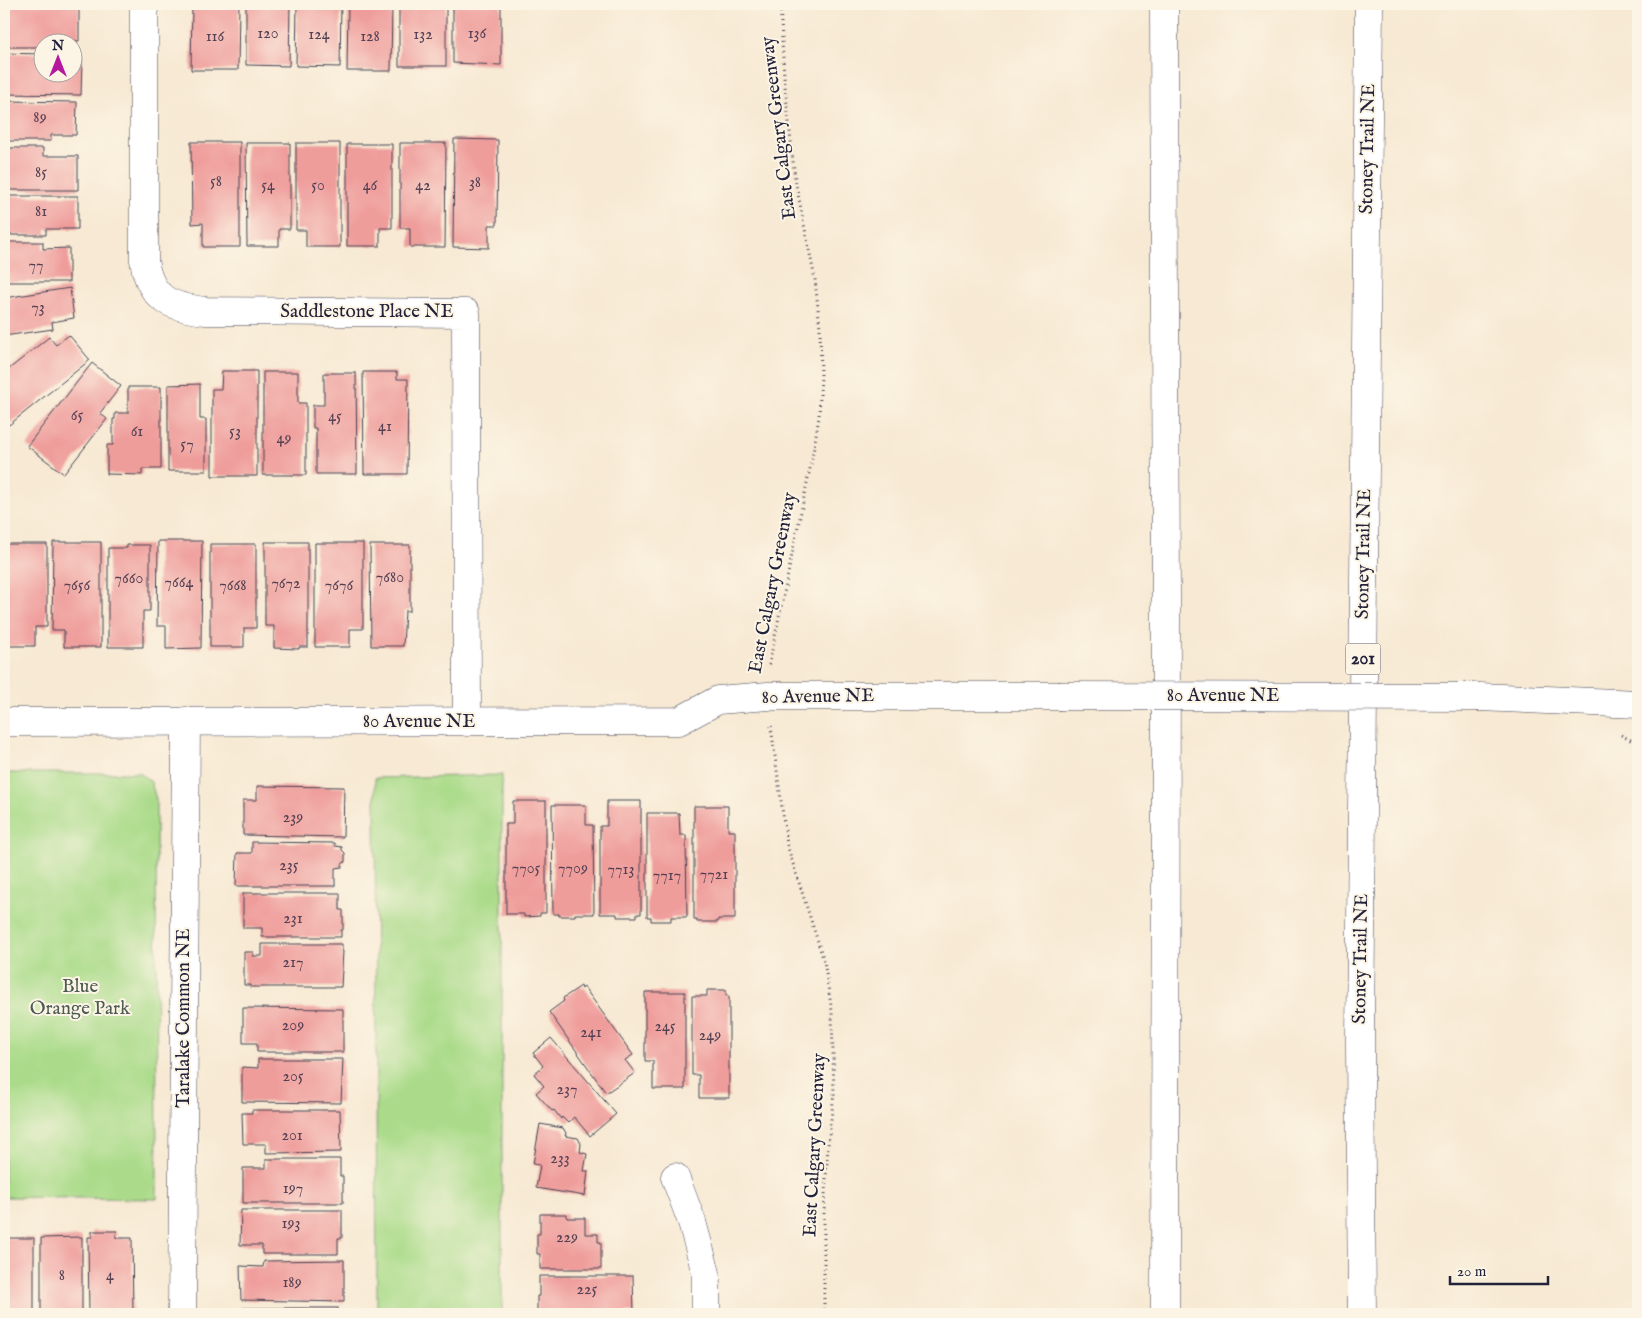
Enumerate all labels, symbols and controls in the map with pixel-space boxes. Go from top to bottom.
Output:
house number: 120 [257,24,279,44]
house number: 136 [468,24,487,44]
house number: 124 [308,25,330,45]
house number: 132 [413,25,433,45]
house number: 116 [206,27,225,47]
house number: 128 [360,27,380,47]
north arrow [32,32,82,82]
street label: East Calgary Greenway [756,35,802,221]
text: N [51,37,64,55]
street label: Stoney Trail NE [1355,84,1381,214]
house number: 89 [33,108,47,128]
house number: 85 [35,163,47,183]
house number: 58 [210,172,222,192]
house number: 38 [469,173,481,193]
house number: 54 [261,176,275,196]
house number: 50 [311,176,325,196]
house number: 46 [363,176,378,196]
house number: 42 [415,176,431,196]
house number: 81 [35,202,47,222]
house number: 77 [29,256,43,276]
house number: 73 [31,298,45,318]
street label: Saddlestone Place NE [280,300,454,324]
house number: 65 [71,406,83,426]
house number: 45 [328,407,342,427]
house number: 41 [378,417,392,437]
house number: 61 [131,422,143,442]
house number: 53 [229,422,241,442]
house number: 49 [277,429,291,449]
house number: 57 [180,435,194,455]
street label: Stoney Trail NE [1351,489,1377,619]
street label: East Calgary Greenway [744,490,802,676]
house number: 7680 [376,568,404,588]
house number: 7660 [115,569,144,589]
house number: 7664 [165,573,194,593]
house number: 7672 [271,574,301,594]
house number: 7656 [64,576,91,596]
house number: 7668 [219,576,247,596]
house number: 7676 [325,576,353,596]
road number: 201 [1346,644,1380,674]
street label: 80 Avenue NE [761,684,875,710]
street label: 80 Avenue NE [1167,684,1279,708]
street label: 80 Avenue NE [363,710,475,734]
house number: 239 [283,808,303,828]
house number: 235 [279,856,299,876]
house number: 7705 [512,859,541,879]
house number: 7709 [558,859,588,879]
house number: 7713 [608,860,634,880]
house number: 7721 [700,865,728,885]
house number: 7717 [653,866,681,886]
street label: Stoney Trail NE [1348,894,1374,1024]
house number: 231 [283,909,303,929]
street label: Taralake Common NE [172,928,196,1108]
house number: 217 [283,953,303,973]
park label: Blue Orange Park [30,975,131,1021]
house number: 209 [282,1016,304,1036]
house number: 245 [654,1017,676,1037]
house number: 241 [580,1023,602,1043]
house number: 249 [699,1026,721,1046]
street label: East Calgary Greenway [798,1052,832,1238]
house number: 205 [282,1067,304,1087]
house number: 237 [557,1080,577,1100]
house number: 201 [281,1126,303,1146]
house number: 233 [550,1149,570,1169]
house number: 197 [283,1179,303,1199]
house number: 193 [282,1214,300,1234]
house number: 229 [556,1228,578,1248]
scale bar [1450,1253,1547,1285]
text: 20 m [1457,1262,1487,1281]
house number: 8 [59,1266,65,1286]
house number: 4 [106,1266,114,1286]
house number: 189 [282,1273,302,1293]
house number: 225 [577,1280,598,1300]

